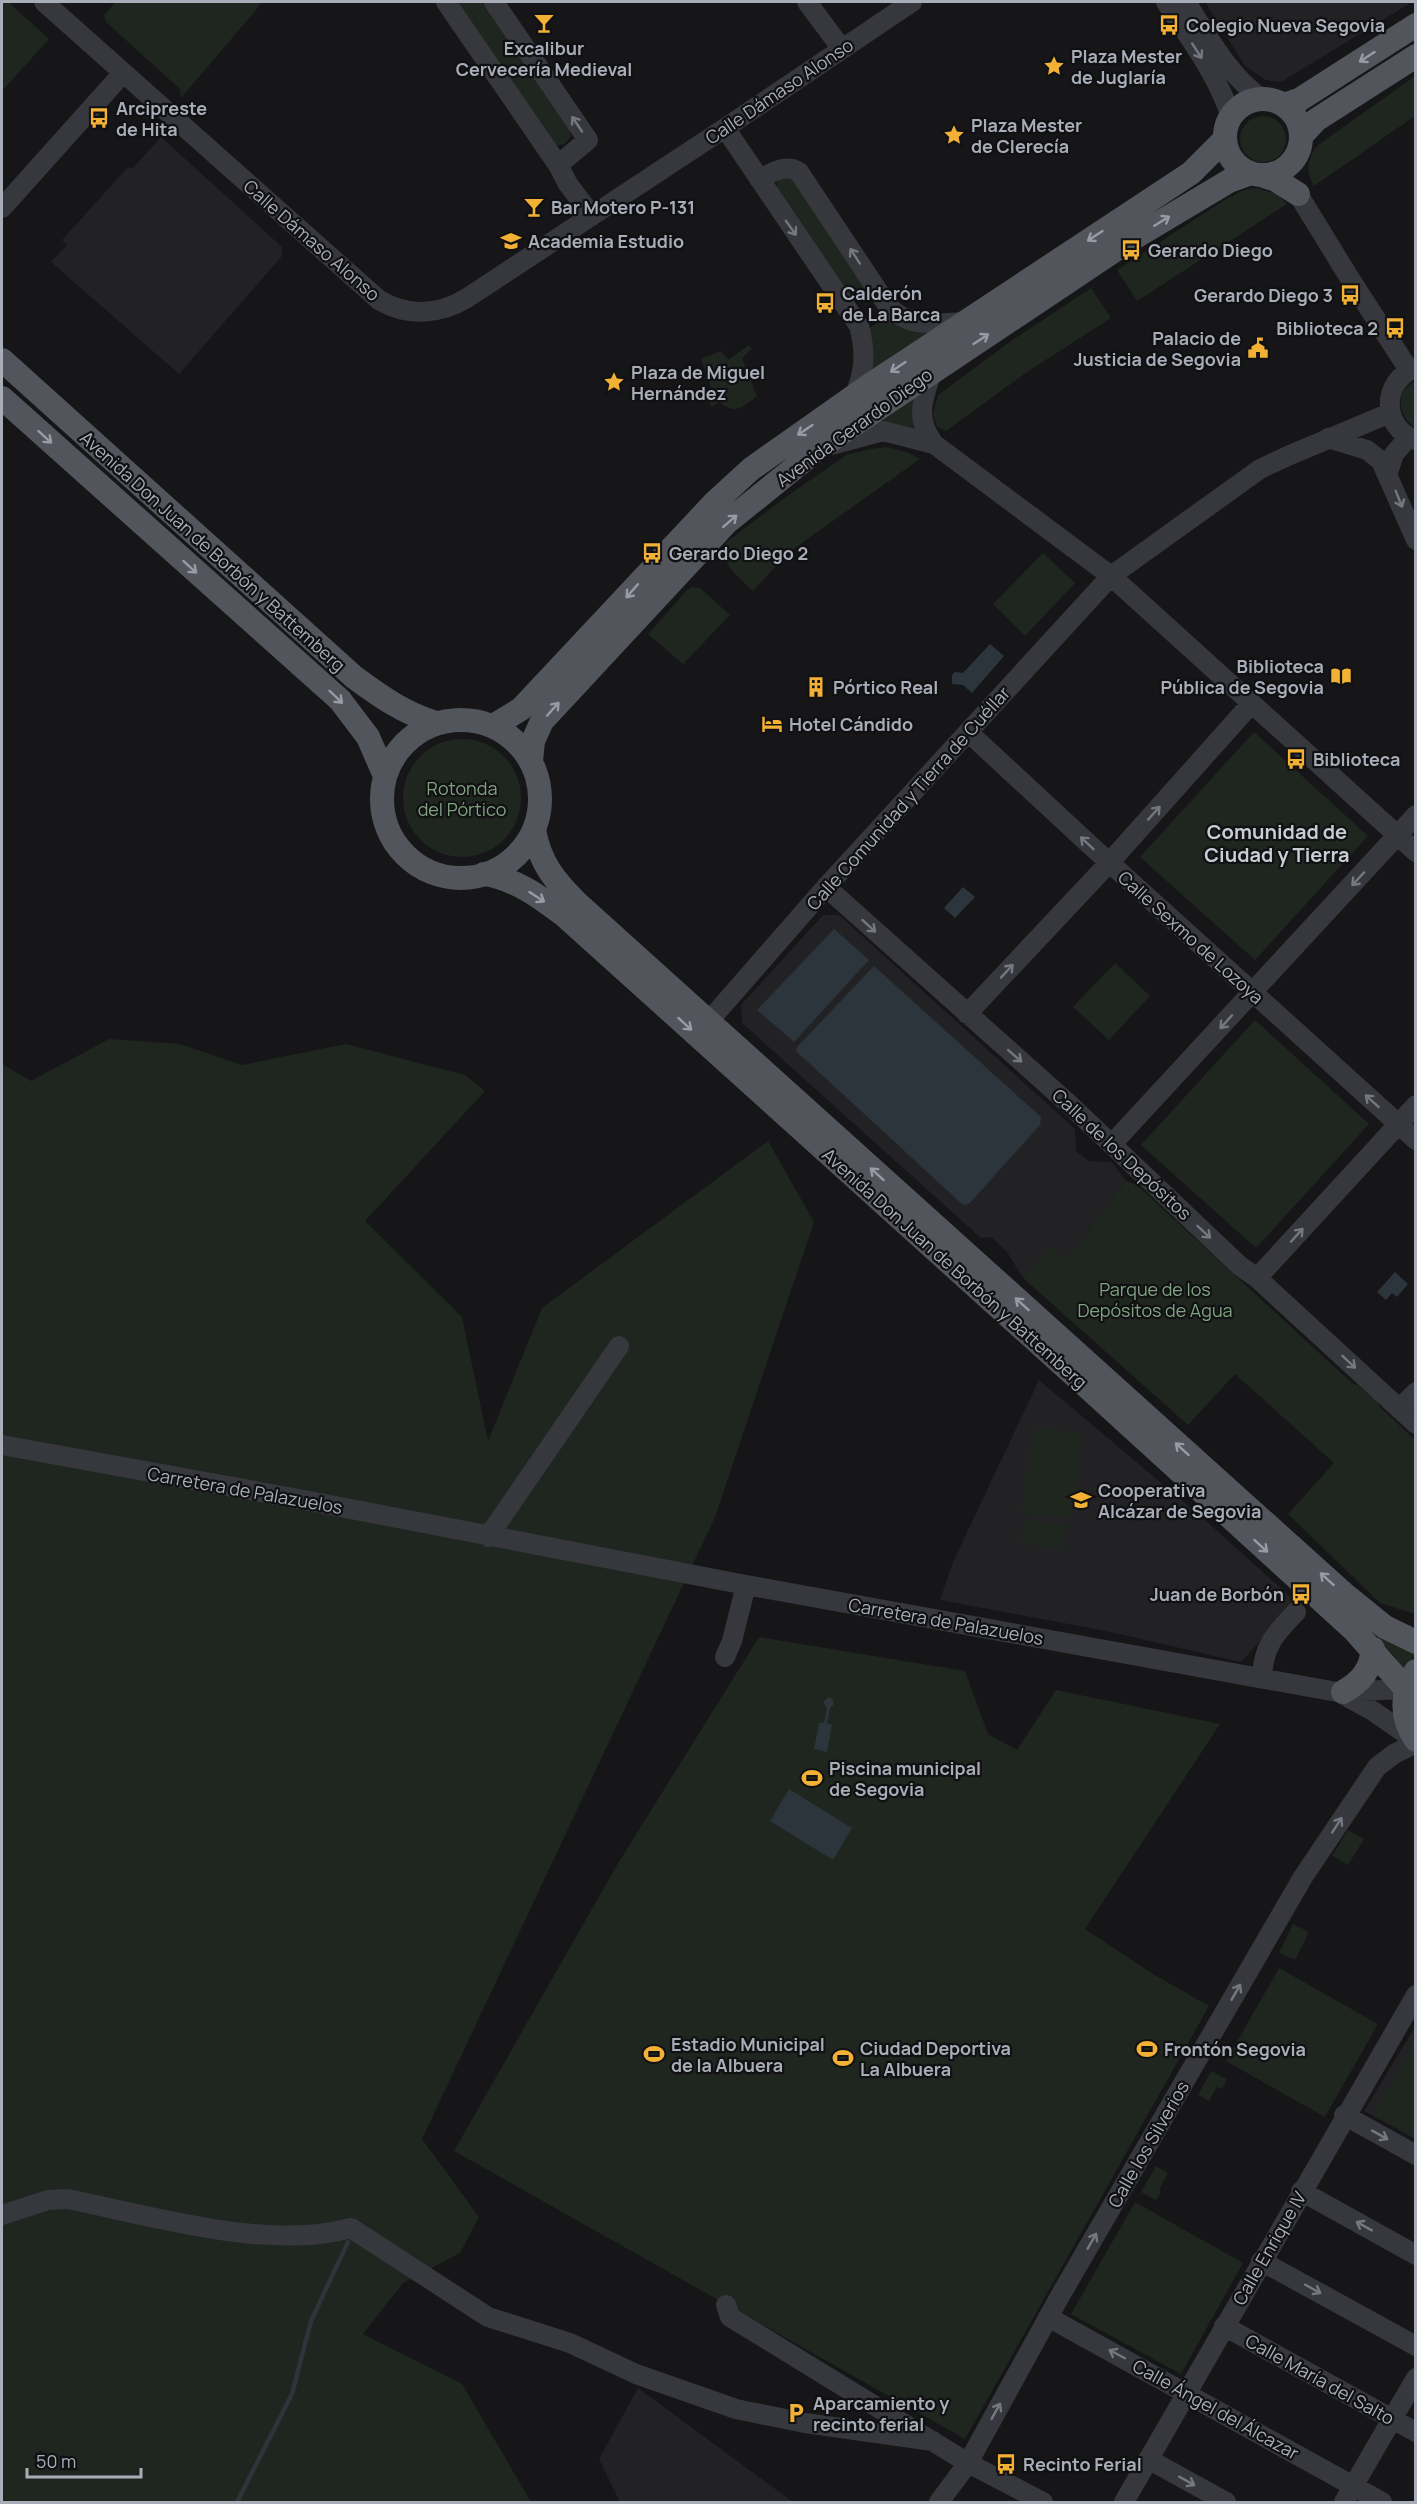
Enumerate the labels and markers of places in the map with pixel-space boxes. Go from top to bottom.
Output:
bar icon: Excalibur Cervecería Medieval [532,11,556,35]
bus stop icon: Colegio Nueva Segovia [1157,13,1181,37]
place label: Colegio Nueva Segovia [1186,13,1385,37]
place label: Excalibur Cervecería Medieval [456,36,632,81]
place label: Plaza Mester de Juglaría [1071,44,1182,89]
place icon: Plaza Mester de Juglaría [1042,54,1066,78]
place label: Arcipreste de Hita [116,96,207,141]
bus stop icon: Arcipreste de Hita [87,106,111,130]
place label: Plaza Mester de Clerecía [971,113,1082,158]
place icon: Plaza Mester de Clerecía [942,123,966,147]
bar icon: Bar Motero P-131 [522,195,546,219]
place label: Bar Motero P-131 [551,195,695,219]
school or university icon: Academia Estudio [499,229,523,253]
place label: Academia Estudio [528,229,684,253]
bus stop icon: Gerardo Diego [1119,238,1143,262]
place label: Gerardo Diego [1148,238,1273,262]
place label: Calderón de La Barca [842,281,940,326]
place label: Gerardo Diego 3 [1194,283,1333,307]
bus stop icon: Gerardo Diego 3 [1338,283,1362,307]
bus stop icon: Calderón de La Barca [813,291,837,315]
place label: Biblioteca 2 [1276,316,1378,340]
bus stop icon: Biblioteca 2 [1383,316,1407,340]
place label: Palacio de Justicia de Segovia [1074,326,1241,371]
public building icon: Palacio de Justicia de Segovia [1246,336,1270,360]
place label: Plaza de Miguel Hernández [631,360,765,405]
place icon: Plaza de Miguel Hernández [602,370,626,394]
bus stop icon: Gerardo Diego 2 [640,541,664,565]
place label: Gerardo Diego 2 [669,541,808,565]
place label: Biblioteca Pública de Segovia [1160,654,1324,699]
library icon: Biblioteca Pública de Segovia [1329,664,1353,688]
building icon: Pórtico Real [804,675,828,699]
place label: Pórtico Real [833,675,938,699]
hotel icon: Hotel Cándido [760,712,784,736]
place label: Hotel Cándido [789,712,913,736]
bus stop icon: Biblioteca [1284,747,1308,771]
place label: Biblioteca [1313,747,1400,771]
place label: Cooperativa Alcázar de Segovia [1098,1478,1261,1523]
school or university icon: Cooperativa Alcázar de Segovia [1069,1488,1093,1512]
place label: Juan de Borbón [1150,1582,1284,1606]
bus stop icon: Juan de Borbón [1289,1582,1313,1606]
place label: Piscina municipal de Segovia [829,1756,981,1801]
sports icon: Piscina municipal de Segovia [800,1766,824,1790]
place label: Estadio Municipal de la Albuera [671,2032,825,2077]
place label: Ciudad Deportiva La Albuera [860,2036,1011,2081]
sports icon: Frontón Segovia [1135,2037,1159,2061]
place label: Frontón Segovia [1164,2037,1306,2061]
sports icon: Estadio Municipal de la Albuera [642,2042,666,2066]
sports icon: Ciudad Deportiva La Albuera [831,2046,855,2070]
place label: Aparcamiento y recinto ferial [813,2391,949,2436]
parking icon: Aparcamiento y recinto ferial [784,2401,808,2425]
bus stop icon: Recinto Ferial [994,2452,1018,2476]
place label: Recinto Ferial [1023,2452,1142,2476]

